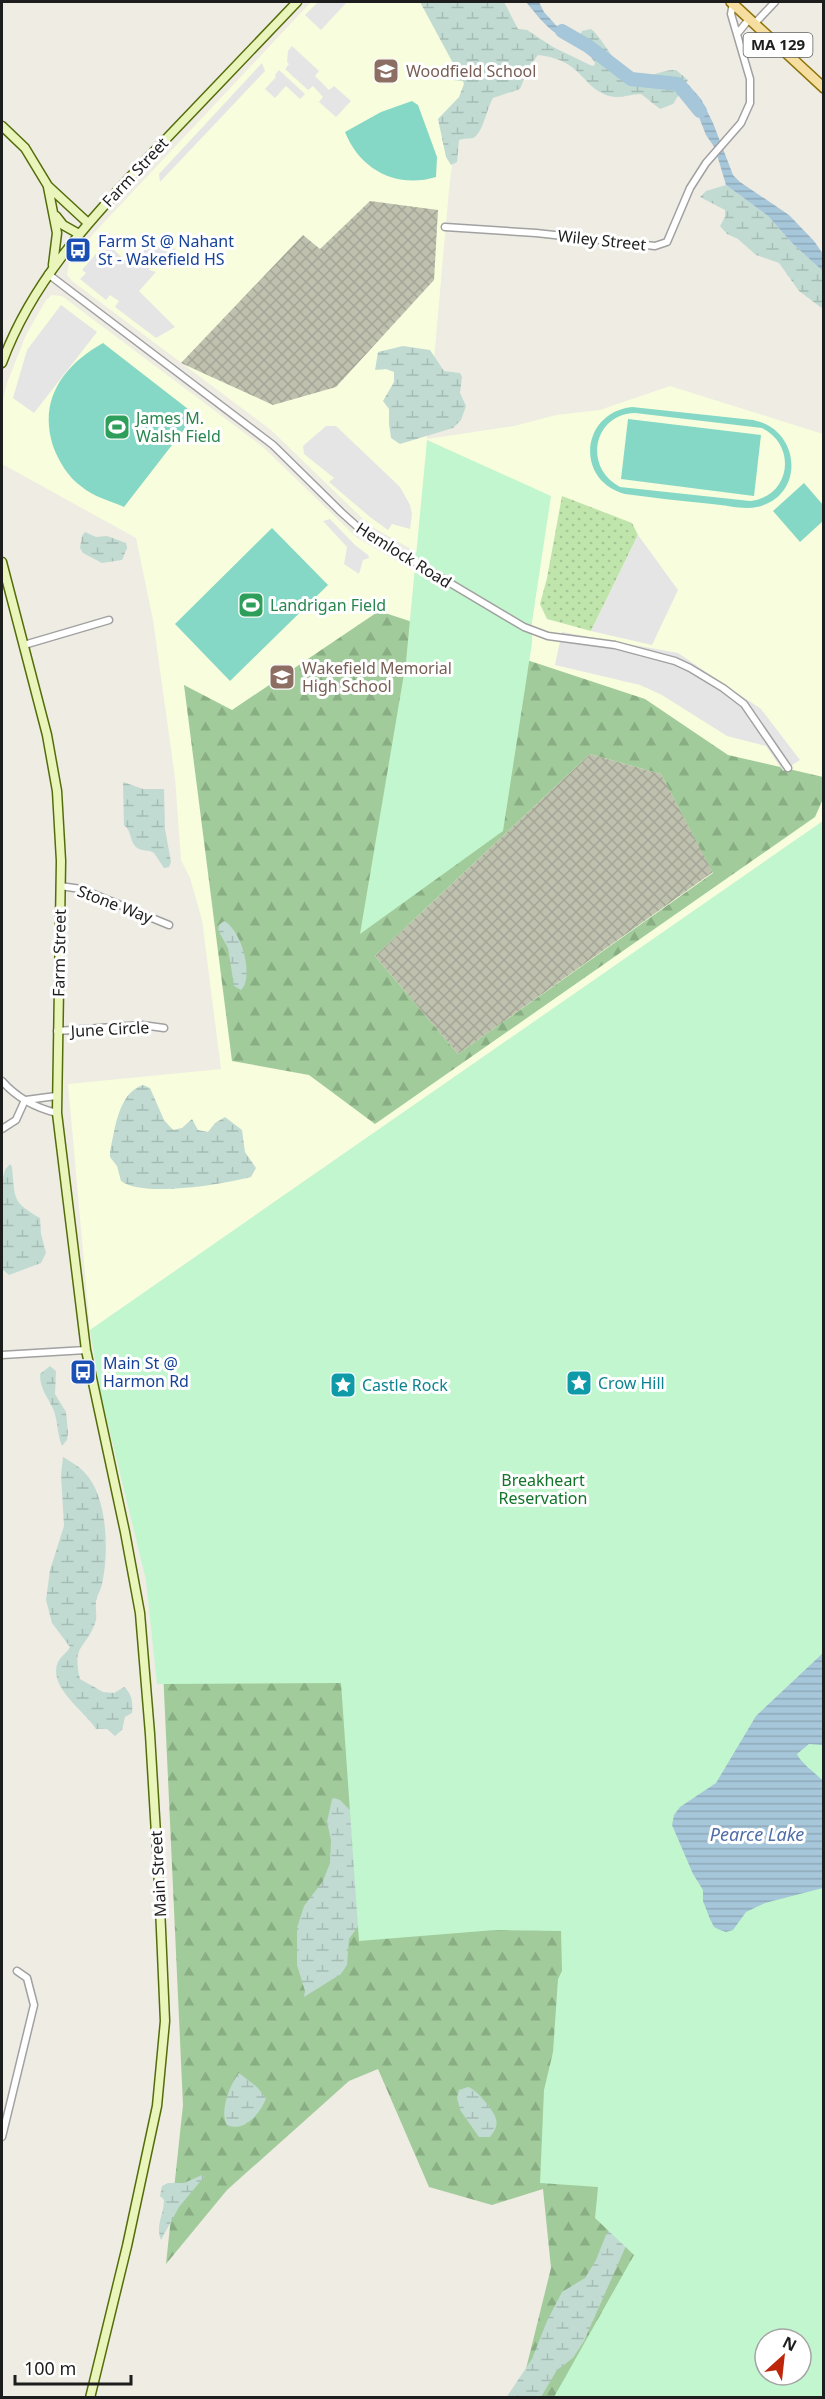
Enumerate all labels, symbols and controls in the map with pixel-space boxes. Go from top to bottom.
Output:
road number: MA 129 [744,33,812,57]
school or university icon: Woodfield School [371,56,401,86]
place label: Woodfield School [406,60,536,82]
street label: Farm Street [97,132,173,212]
street label: Wiley Street [557,224,648,256]
place label: Farm St @ Nahant St - Wakefield HS [98,230,234,270]
bus stop icon: Farm St @ Nahant St - Wakefield HS [63,235,93,265]
place label: James M. Walsh Field [134,407,221,447]
sports icon: James M. Walsh Field [102,412,132,442]
street label: Hemlock Road [352,517,456,593]
sports icon: Landrigan Field [236,590,266,620]
place label: Landrigan Field [270,594,386,616]
place label: Wakefield Memorial High School [302,657,452,697]
school or university icon: Wakefield Memorial High School [267,662,297,692]
street label: Stone Way [74,880,157,929]
street label: Farm Street [47,909,71,997]
street label: June Circle [68,1016,150,1042]
place label: Main St @ Harmon Rd [103,1352,189,1392]
bus stop icon: Main St @ Harmon Rd [68,1357,98,1387]
place icon: Crow Hill [564,1368,594,1398]
place icon: Castle Rock [328,1370,358,1400]
place label: Crow Hill [598,1372,665,1394]
place label: Castle Rock [362,1374,448,1396]
park label: Breakheart Reservation [499,1469,587,1509]
water label: Pearce Lake [710,1822,804,1846]
street label: Main Street [145,1830,171,1918]
north arrow [753,2327,813,2387]
text: N [779,2331,801,2356]
scale bar [15,2348,130,2386]
text: 100 m [24,2356,76,2380]

